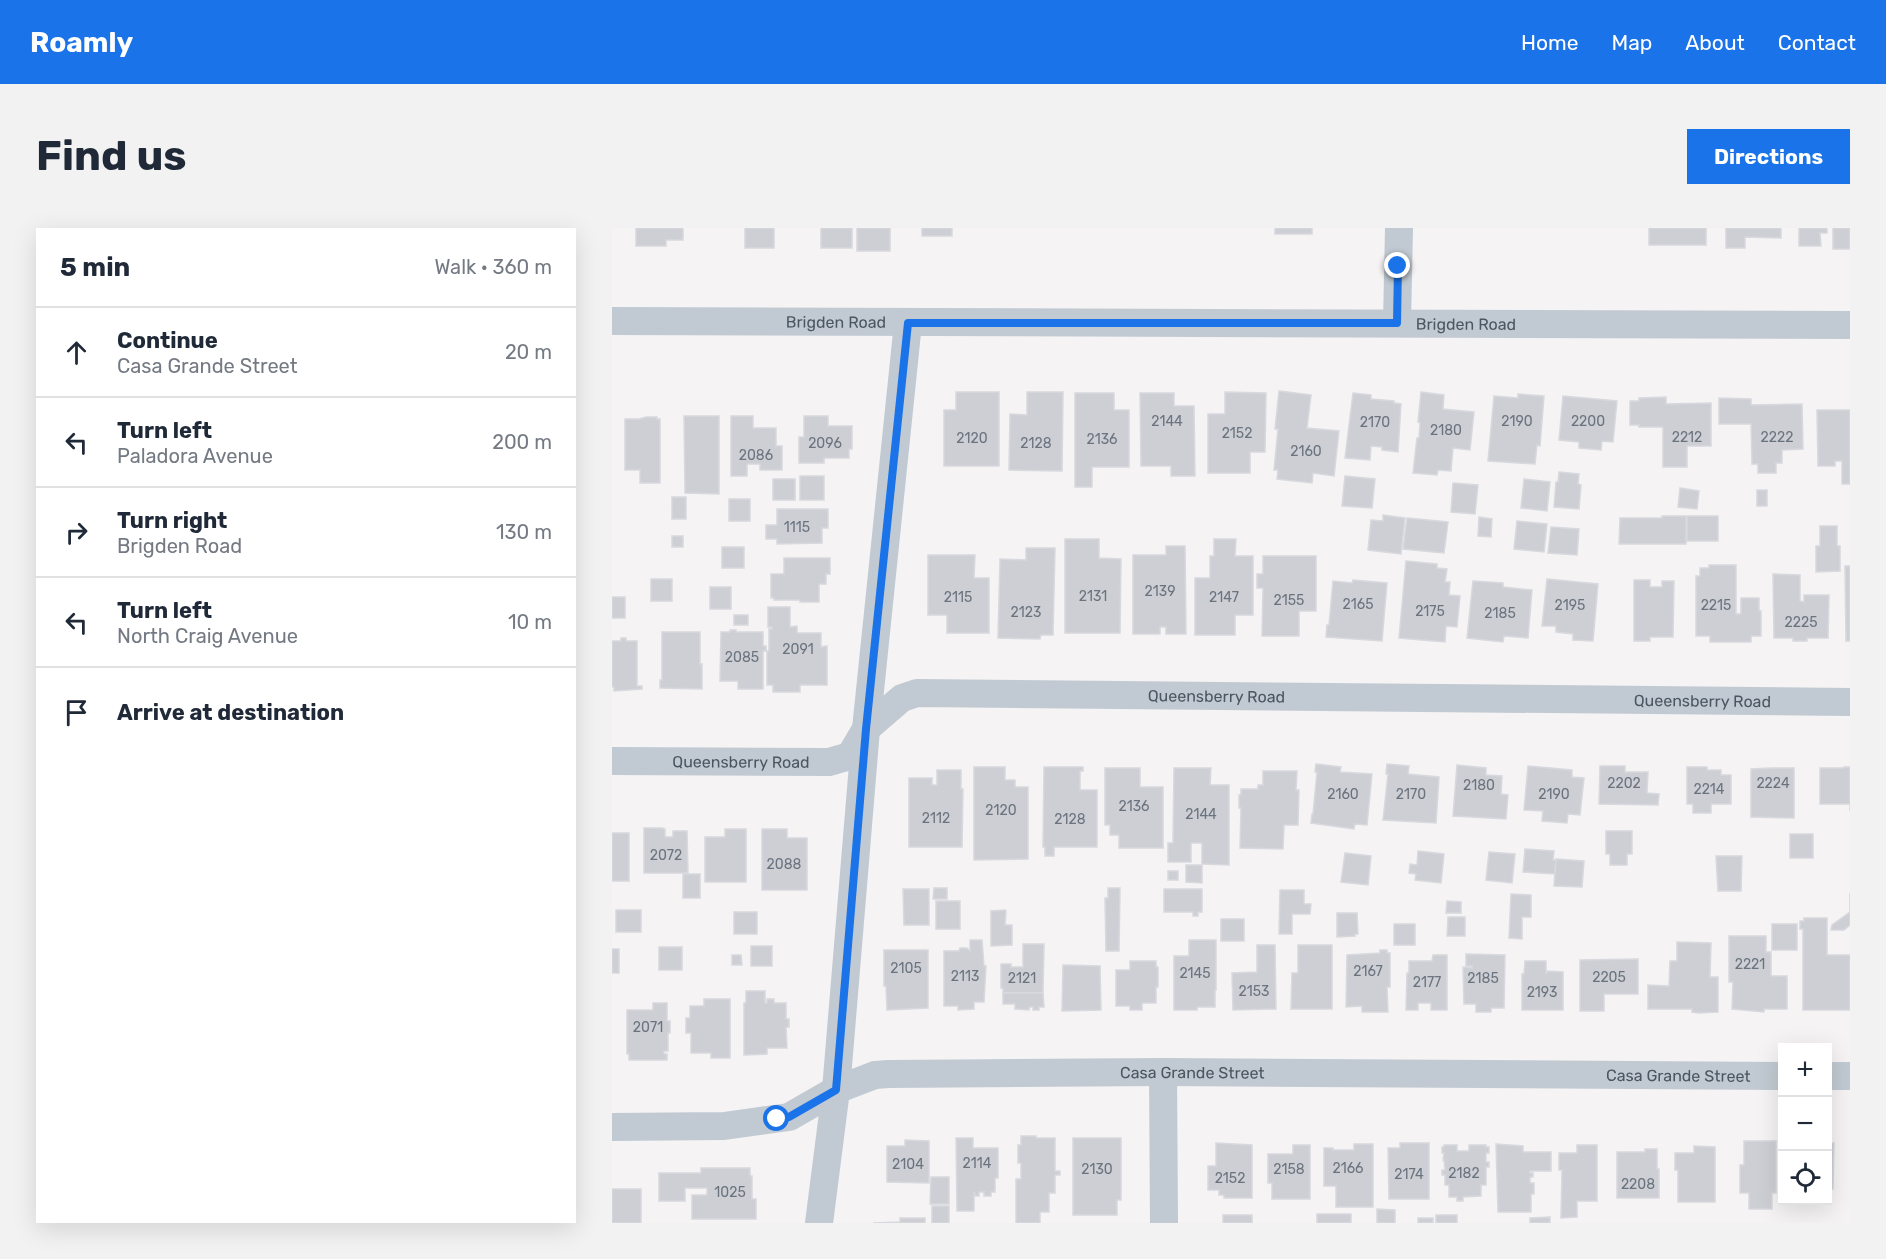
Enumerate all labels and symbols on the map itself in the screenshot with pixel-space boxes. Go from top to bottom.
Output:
route end [1384,252,1410,278]
street label: Brigden Road [786,312,886,331]
street label: Brigden Road [1416,314,1516,333]
house number: 2144 [1151,413,1183,430]
house number: 2190 [1501,413,1533,430]
house number: 2200 [1571,413,1605,430]
house number: 2170 [1360,414,1390,431]
house number: 2180 [1430,422,1462,439]
house number: 2152 [1222,425,1252,442]
house number: 2212 [1672,429,1702,446]
house number: 2222 [1761,429,1793,446]
house number: 2120 [956,430,988,447]
house number: 2136 [1086,431,1118,448]
house number: 2096 [808,435,842,452]
house number: 2128 [1020,435,1052,452]
house number: 2160 [1290,443,1322,460]
house number: 2086 [739,447,773,464]
house number: 1115 [784,519,810,536]
house number: 2139 [1145,583,1175,600]
house number: 2131 [1079,588,1107,605]
house number: 2115 [944,589,972,606]
house number: 2147 [1209,589,1239,606]
house number: 2155 [1274,592,1304,609]
house number: 2165 [1343,596,1373,613]
house number: 2195 [1555,597,1585,614]
house number: 2215 [1701,597,1731,614]
house number: 2175 [1415,603,1445,620]
house number: 2123 [1011,604,1041,621]
house number: 2185 [1484,605,1516,622]
house number: 2225 [1785,614,1817,631]
house number: 2091 [782,641,814,658]
house number: 2085 [725,649,759,666]
street label: Queensberry Road [1148,686,1285,706]
street label: Queensberry Road [1634,690,1771,711]
street label: Queensberry Road [672,752,810,771]
house number: 2202 [1607,775,1641,792]
house number: 2224 [1756,775,1790,792]
house number: 2180 [1463,777,1495,794]
house number: 2214 [1693,781,1725,798]
house number: 2160 [1327,786,1359,803]
house number: 2170 [1396,786,1426,803]
house number: 2190 [1538,786,1570,803]
house number: 2136 [1118,798,1150,815]
house number: 2120 [985,802,1017,819]
house number: 2144 [1185,806,1217,823]
house number: 2112 [922,810,950,827]
house number: 2128 [1054,811,1086,828]
house number: 2072 [650,847,682,864]
house number: 2088 [767,856,802,873]
house number: 2221 [1735,956,1765,973]
house number: 2105 [890,960,922,977]
house number: 2167 [1353,963,1383,980]
house number: 2145 [1179,965,1211,982]
house number: 2113 [951,968,979,985]
house number: 2205 [1592,969,1626,986]
house number: 2121 [1008,970,1036,987]
house number: 2185 [1467,970,1499,987]
house number: 2177 [1413,974,1441,991]
house number: 2153 [1239,983,1269,1000]
house number: 2193 [1527,984,1557,1001]
house number: 2071 [633,1019,663,1036]
street label: Casa Grande Street [1120,1062,1265,1082]
street label: Casa Grande Street [1606,1065,1751,1085]
route start [763,1105,789,1131]
house number: 2114 [963,1155,992,1172]
house number: 2104 [892,1156,924,1173]
house number: 2166 [1332,1160,1364,1177]
house number: 2130 [1081,1161,1113,1178]
house number: 2158 [1273,1161,1305,1178]
house number: 2182 [1448,1165,1480,1182]
house number: 2174 [1394,1166,1424,1183]
house number: 2152 [1215,1170,1245,1187]
house number: 2208 [1621,1176,1655,1193]
house number: 1025 [714,1184,746,1201]

